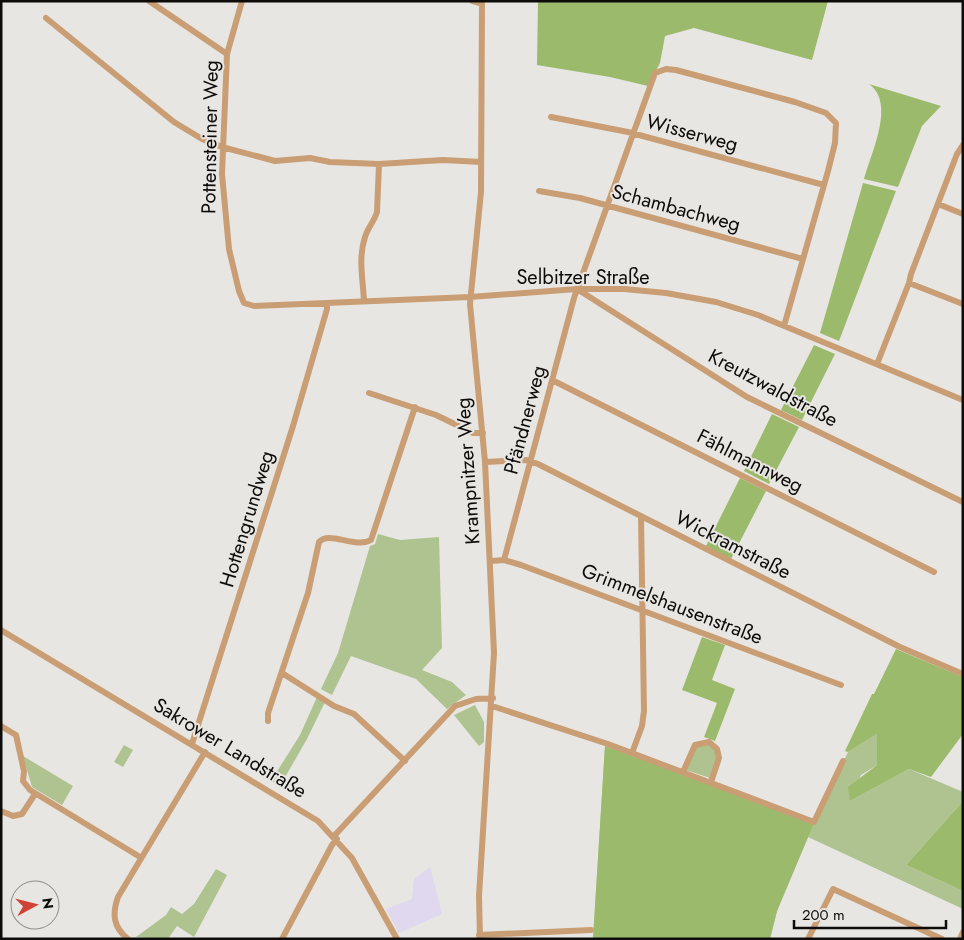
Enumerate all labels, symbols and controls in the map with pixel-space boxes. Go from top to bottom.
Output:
street label: Pottensteiner Weg [194,60,226,214]
street label: Wisserweg [643,107,741,159]
street label: Schambachweg [608,177,744,239]
street label: Selbitzer Straße [516,263,650,292]
street label: Kreutzwaldstraße [703,342,843,434]
street label: Pfändnerweg [497,362,553,478]
street label: Krampnitzer Weg [448,397,488,545]
street label: Fählmannweg [692,422,808,500]
street label: Hottengrundweg [212,447,282,591]
street label: Wickramstraße [670,503,796,587]
street label: Grimmelshausenstraße [577,556,767,652]
street label: Sakrower Landstraße [148,691,312,805]
north arrow [10,880,60,930]
text: N [37,897,59,910]
scale bar [794,898,946,930]
text: 200 m [802,904,845,926]

